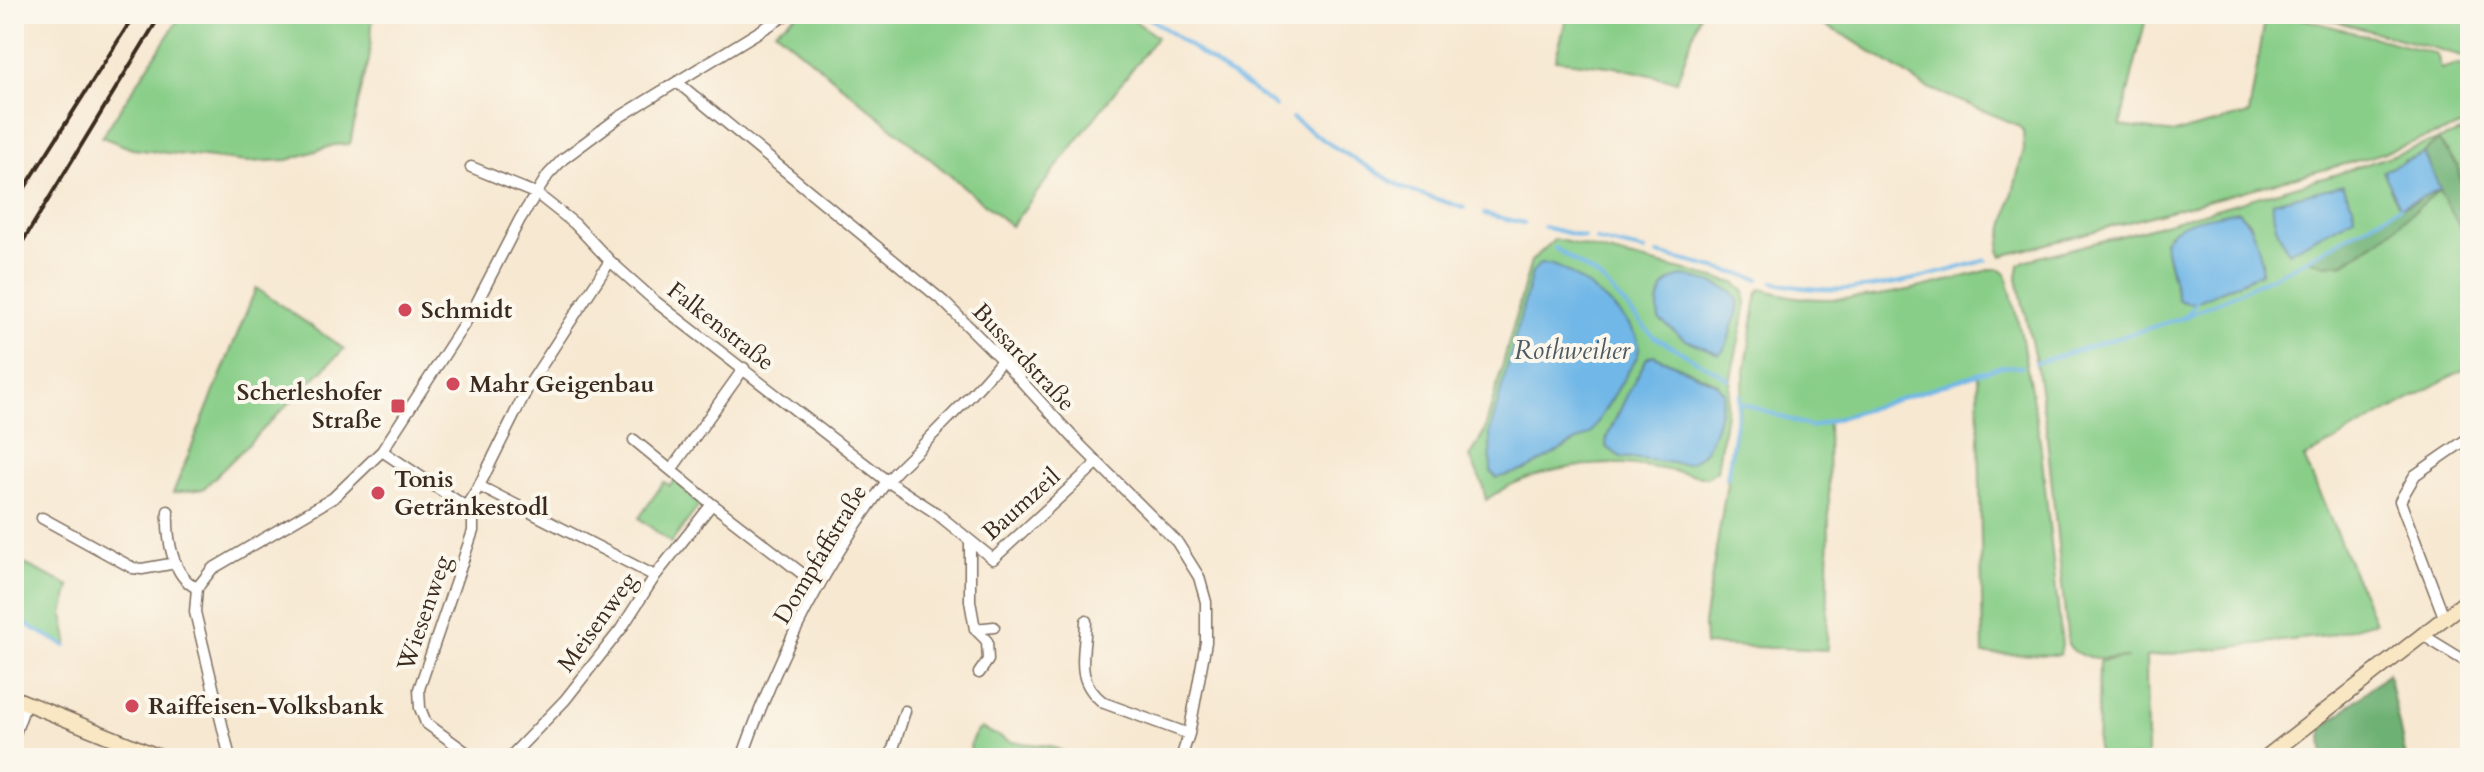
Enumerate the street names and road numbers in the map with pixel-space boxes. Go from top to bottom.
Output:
street label: Falkenstraße [660,274,781,379]
street label: Bussardstraße [965,296,1083,419]
street label: Baumzeil [975,460,1068,548]
street label: Dompfaffstraße [766,478,875,630]
street label: Wiesenweg [389,550,460,676]
street label: Meisenweg [550,565,645,679]

